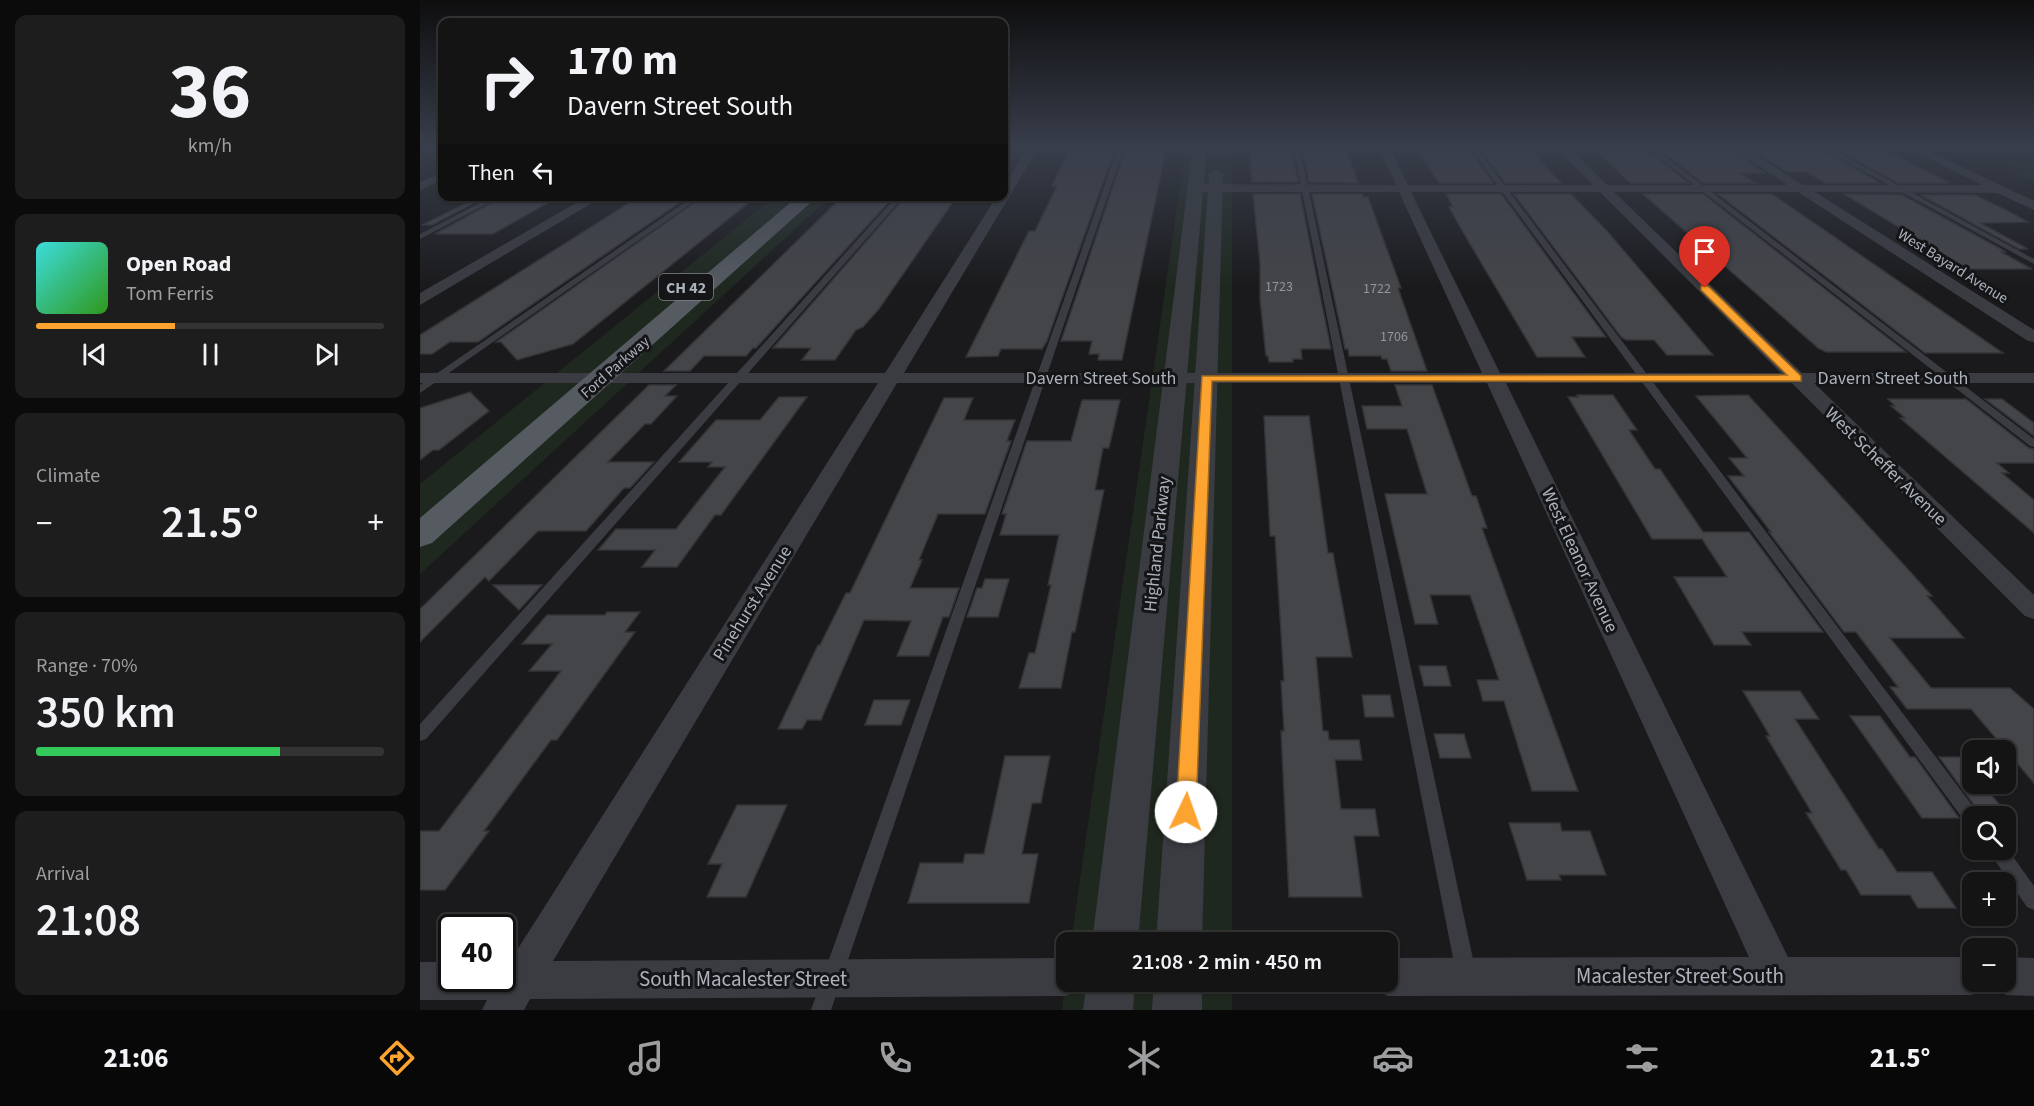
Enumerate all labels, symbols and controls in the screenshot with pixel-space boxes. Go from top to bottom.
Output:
text: 170 m [567,31,678,91]
text: 36 [169,37,251,148]
icon: right [468,42,546,120]
text: Davern Street South [567,87,793,126]
text: km/h [188,132,232,160]
icon: left [527,156,560,189]
text: Then [468,157,515,189]
street label: West Bayard Avenue [1894,224,2012,309]
pin [1679,226,1730,288]
icon: arrive [1688,235,1721,268]
text: Open Road [126,248,231,280]
road number: CH 42 [659,274,713,300]
house number: 1723 [1265,277,1293,297]
house number: 1722 [1363,279,1391,299]
text: Tom Ferris [126,280,214,308]
house number: 1706 [1380,327,1408,347]
street label: Ford Parkway [576,332,654,403]
icon: previous [78,338,111,371]
icon: pause [194,338,227,371]
icon: next [310,338,343,371]
street label: Davern Street South [1026,366,1176,391]
street label: Davern Street South [1818,366,1968,391]
street label: West Scheffer Avenue [1819,401,1952,531]
text: Climate [36,462,100,490]
street label: Highland Parkway [1138,475,1177,613]
street label: West Eleanor Avenue [1535,484,1624,637]
text: 21.5° [161,491,259,555]
text: − [36,500,52,547]
text: + [368,500,384,547]
street label: Pinehurst Avenue [707,541,798,666]
text: Range · 70% [36,652,137,680]
text: 350 km [36,681,176,745]
map controls [1962,740,2016,992]
button: sound [1962,740,2016,794]
position arrow [1154,780,1218,844]
button: search [1962,806,2016,860]
text: Arrival [36,860,90,888]
button: + [1962,872,2016,926]
text: 21:08 [36,889,141,953]
speed limit sign: 40 [438,914,516,992]
button: − [1962,938,2016,992]
text: 21:08 · 2 min · 450 m [1132,946,1322,978]
street label: Macalester Street South [1576,961,1784,991]
street label: South Macalester Street [639,964,847,994]
icon: directions [376,1037,418,1079]
icon: music [625,1037,667,1079]
icon: phone [874,1037,916,1079]
icon: climate [1123,1037,1165,1079]
icon: car [1372,1037,1414,1079]
icon: filters [1621,1037,1663,1079]
text: 21:06 [104,1039,169,1078]
text: 21.5° [1870,1039,1930,1078]

